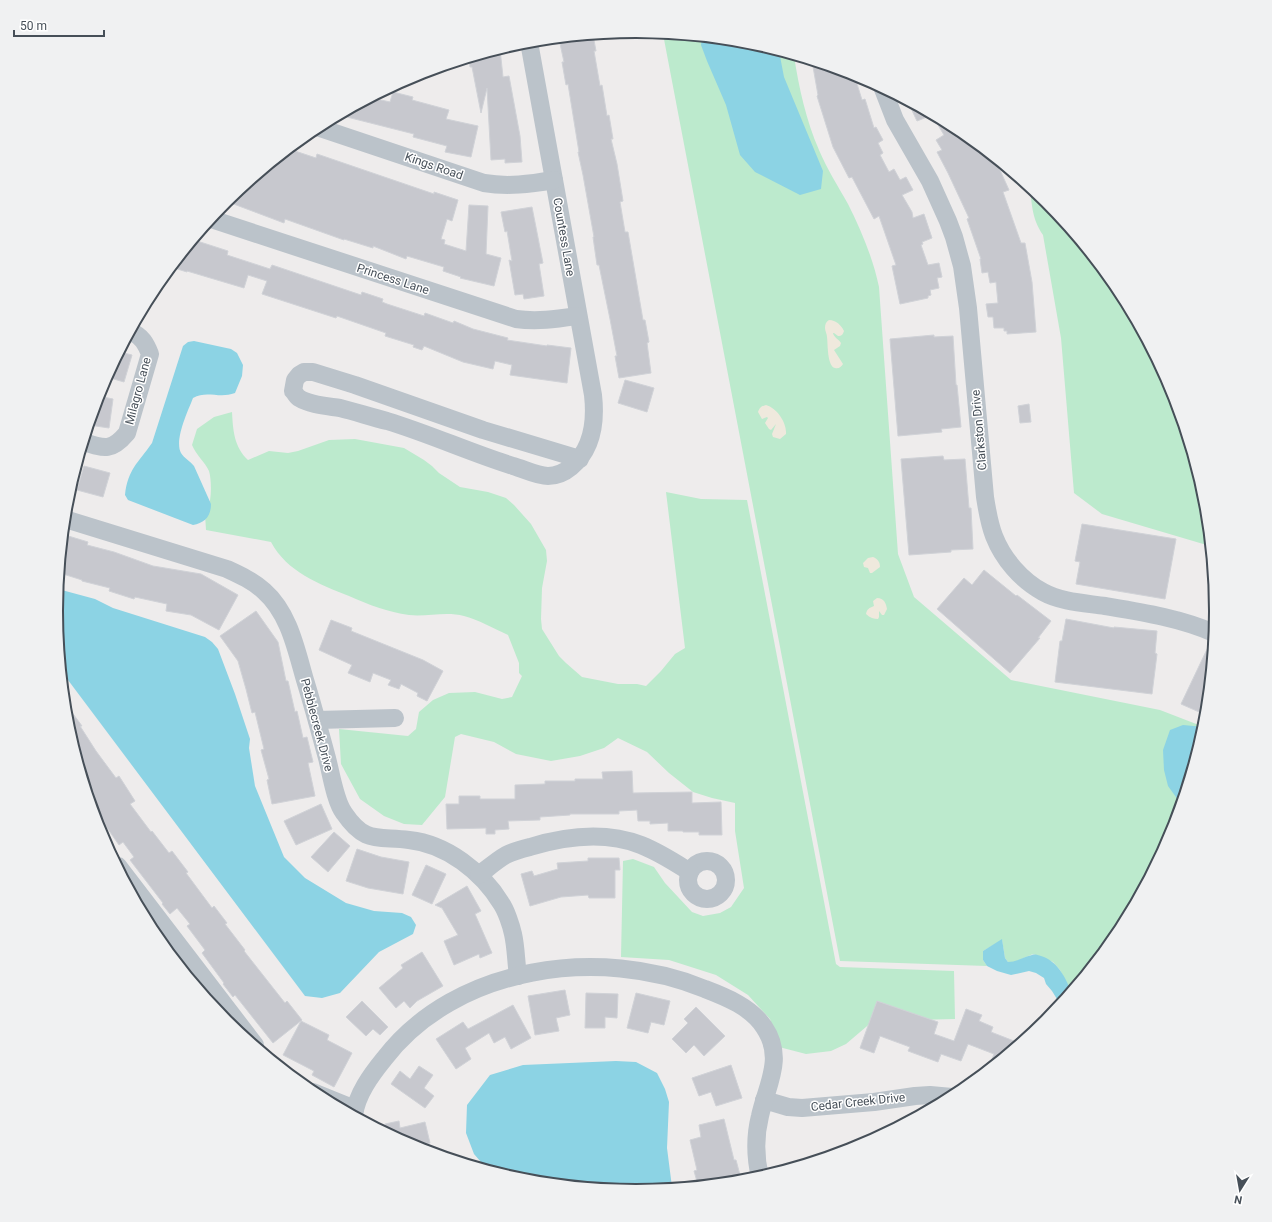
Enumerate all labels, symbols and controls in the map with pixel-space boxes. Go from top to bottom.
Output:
scale bar [14,12,104,38]
text: 50 m [20,19,47,33]
street label: Kings Road [403,150,465,182]
street label: Countess Lane [550,197,578,277]
street label: Princess Lane [355,261,431,297]
street label: Milagro Lane [122,356,154,426]
street label: Clarkston Drive [969,389,989,471]
street label: Pebblecreek Drive [298,677,336,773]
street label: Cedar Creek Drive [810,1090,906,1114]
north arrow [1220,1170,1260,1210]
text: N [1233,1192,1243,1206]

